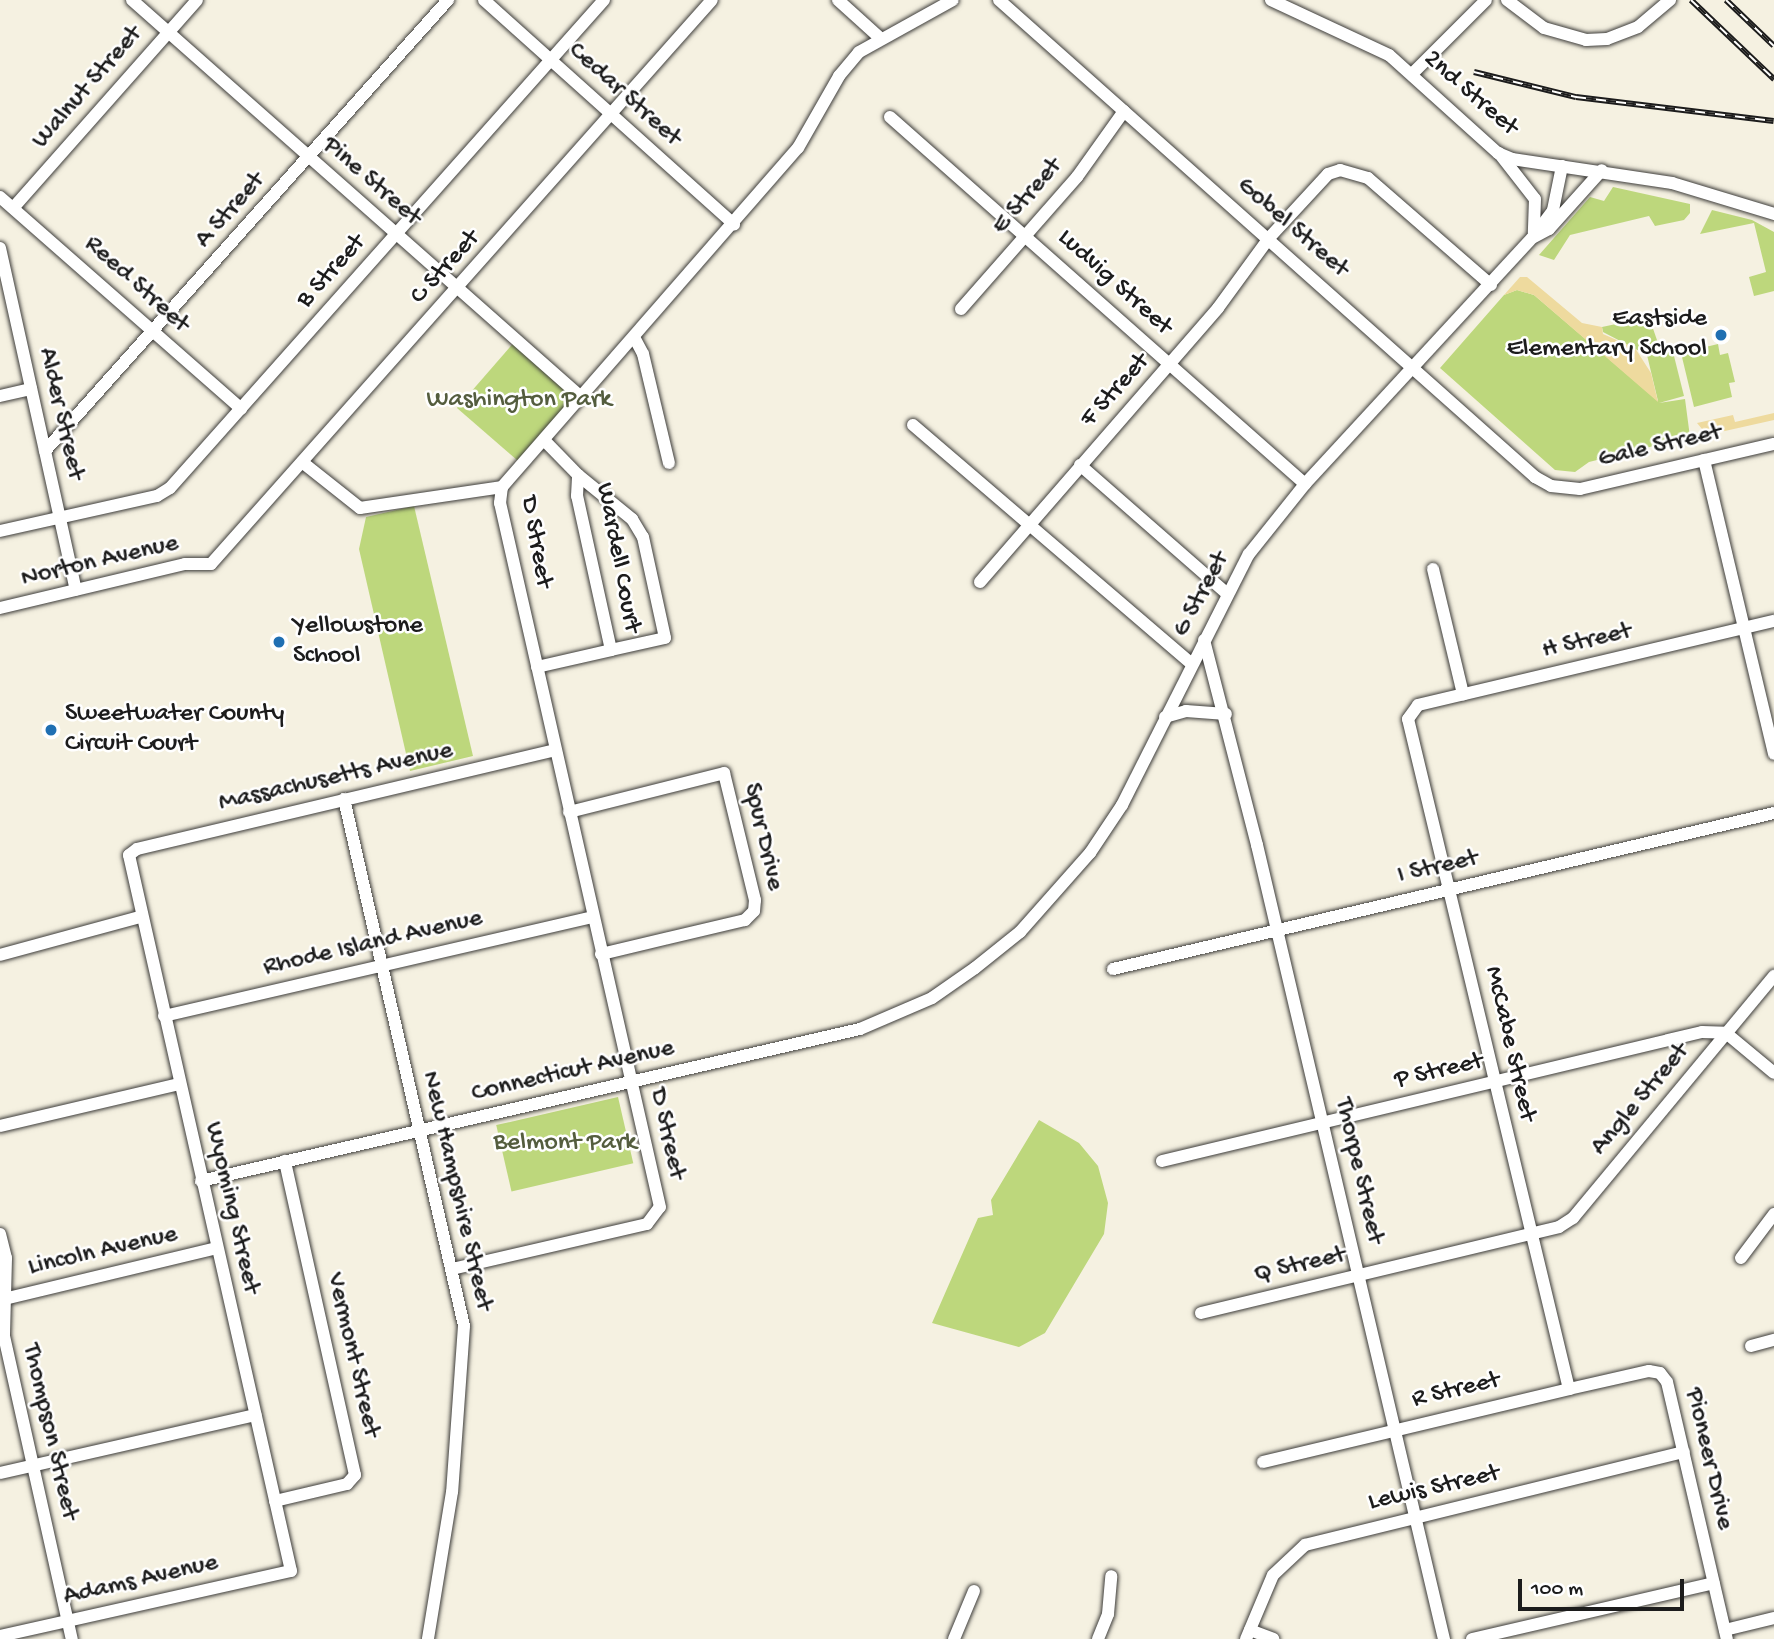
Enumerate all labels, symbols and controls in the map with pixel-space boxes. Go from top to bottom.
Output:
street label: Walnut Street [26,20,150,156]
street label: Cedar Street [561,36,687,154]
street label: 2nd Street [1416,44,1524,144]
street label: Pine Street [315,130,427,234]
street label: E Street [986,152,1070,242]
street label: A Street [189,166,273,256]
street label: Gobel Street [1230,171,1354,285]
street label: Ludvig Street [1050,223,1178,343]
street label: C Street [404,224,488,312]
street label: B Street [291,229,373,315]
street label: Reed Street [77,230,195,340]
place label: Eastside Elementary School [1507,304,1707,366]
marker: Eastside Elementary School [1713,327,1729,343]
street label: Alder Street [30,345,90,483]
street label: F Street [1075,348,1157,434]
park label: Washington Park [426,385,612,417]
street label: Gale Street [1595,418,1725,476]
street label: Wardell Court [587,481,647,635]
street label: D Street [512,494,558,590]
street label: Norton Avenue [18,529,182,595]
street label: G Street [1167,547,1237,643]
place label: Yellowstone School [293,611,423,672]
street label: H Street [1539,617,1635,667]
marker: Yellowstone School [271,634,287,650]
place label: Sweetwater County Circuit Court [65,699,284,760]
marker: Sweetwater County Circuit Court [43,722,59,738]
street label: Massachusetts Avenue [216,736,456,820]
street label: Spur Drive [735,780,789,894]
street label: I Street [1395,844,1481,892]
street label: Rhode Island Avenue [260,904,486,984]
street label: McCabe Street [1476,964,1542,1124]
street label: Connecticut Avenue [469,1034,677,1110]
street label: Angle Street [1585,1037,1697,1163]
street label: P Street [1392,1047,1486,1097]
street label: New Hampshire Street [413,1068,499,1314]
street label: D Street [640,1085,692,1183]
street label: Thorpe Street [1326,1095,1390,1247]
street label: Wyoming Street [196,1119,266,1297]
park label: Belmont Park [493,1128,637,1160]
street label: Lincoln Avenue [25,1220,181,1284]
street label: Q Street [1251,1240,1349,1292]
street label: Vermont Street [318,1270,386,1440]
street label: Thompson Street [14,1341,84,1523]
street label: R Street [1409,1366,1503,1416]
street label: Pioneer Drive [1677,1385,1739,1533]
street label: Lewis Street [1365,1459,1503,1519]
street label: Adams Avenue [61,1548,221,1614]
scale bar [1522,1566,1688,1610]
text: 100 m [1531,1578,1583,1603]

